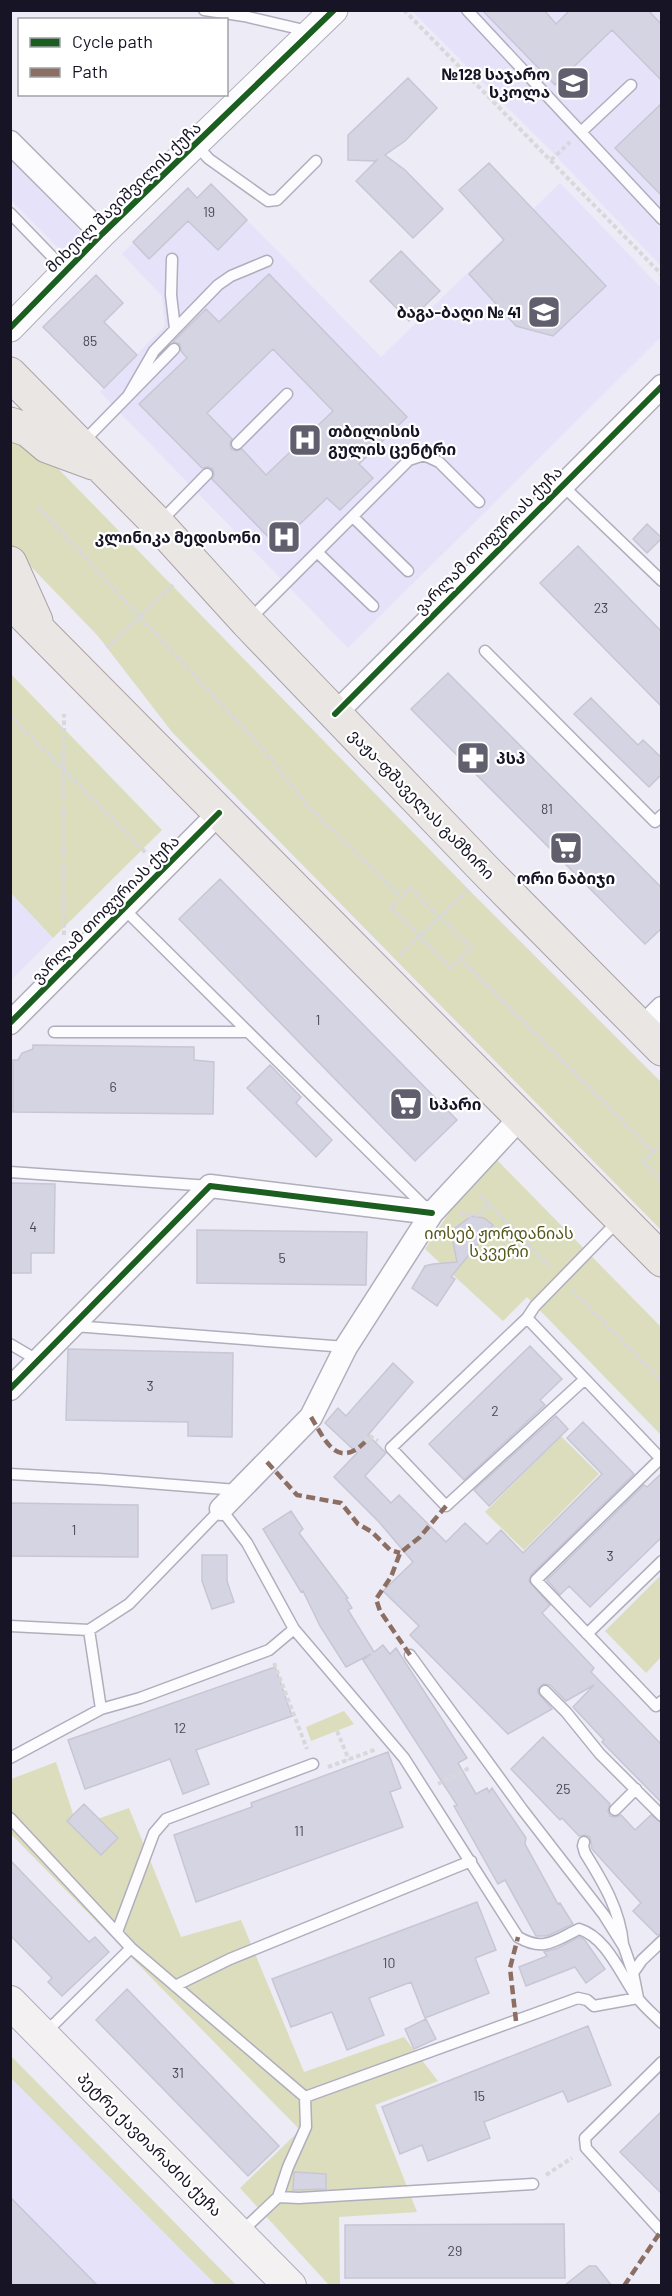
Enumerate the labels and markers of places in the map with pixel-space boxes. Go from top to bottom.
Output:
place label: №128 საჯარო სკოლა [441,64,550,103]
school or university icon: №128 საჯარო სკოლა [555,65,591,101]
school or university icon: ბაგა-ბაღი № 41 [526,294,562,330]
place label: ბაგა-ბაღი № 41 [397,302,521,323]
place label: თბილისის გულის ცენტრი [328,421,456,460]
hospital icon: თბილისის გულის ცენტრი [287,422,323,458]
hospital icon: კლინიკა მედისონი [266,519,302,555]
place label: კლინიკა მედისონი [95,527,261,548]
pharmacy icon: პსპ [455,740,491,776]
place label: პსპ [496,748,525,767]
supermarket icon: ორი ნაბიჯი [548,830,584,866]
place label: ორი ნაბიჯი [517,868,615,888]
supermarket icon: სპარი [388,1086,424,1122]
place label: სპარი [429,1094,482,1113]

